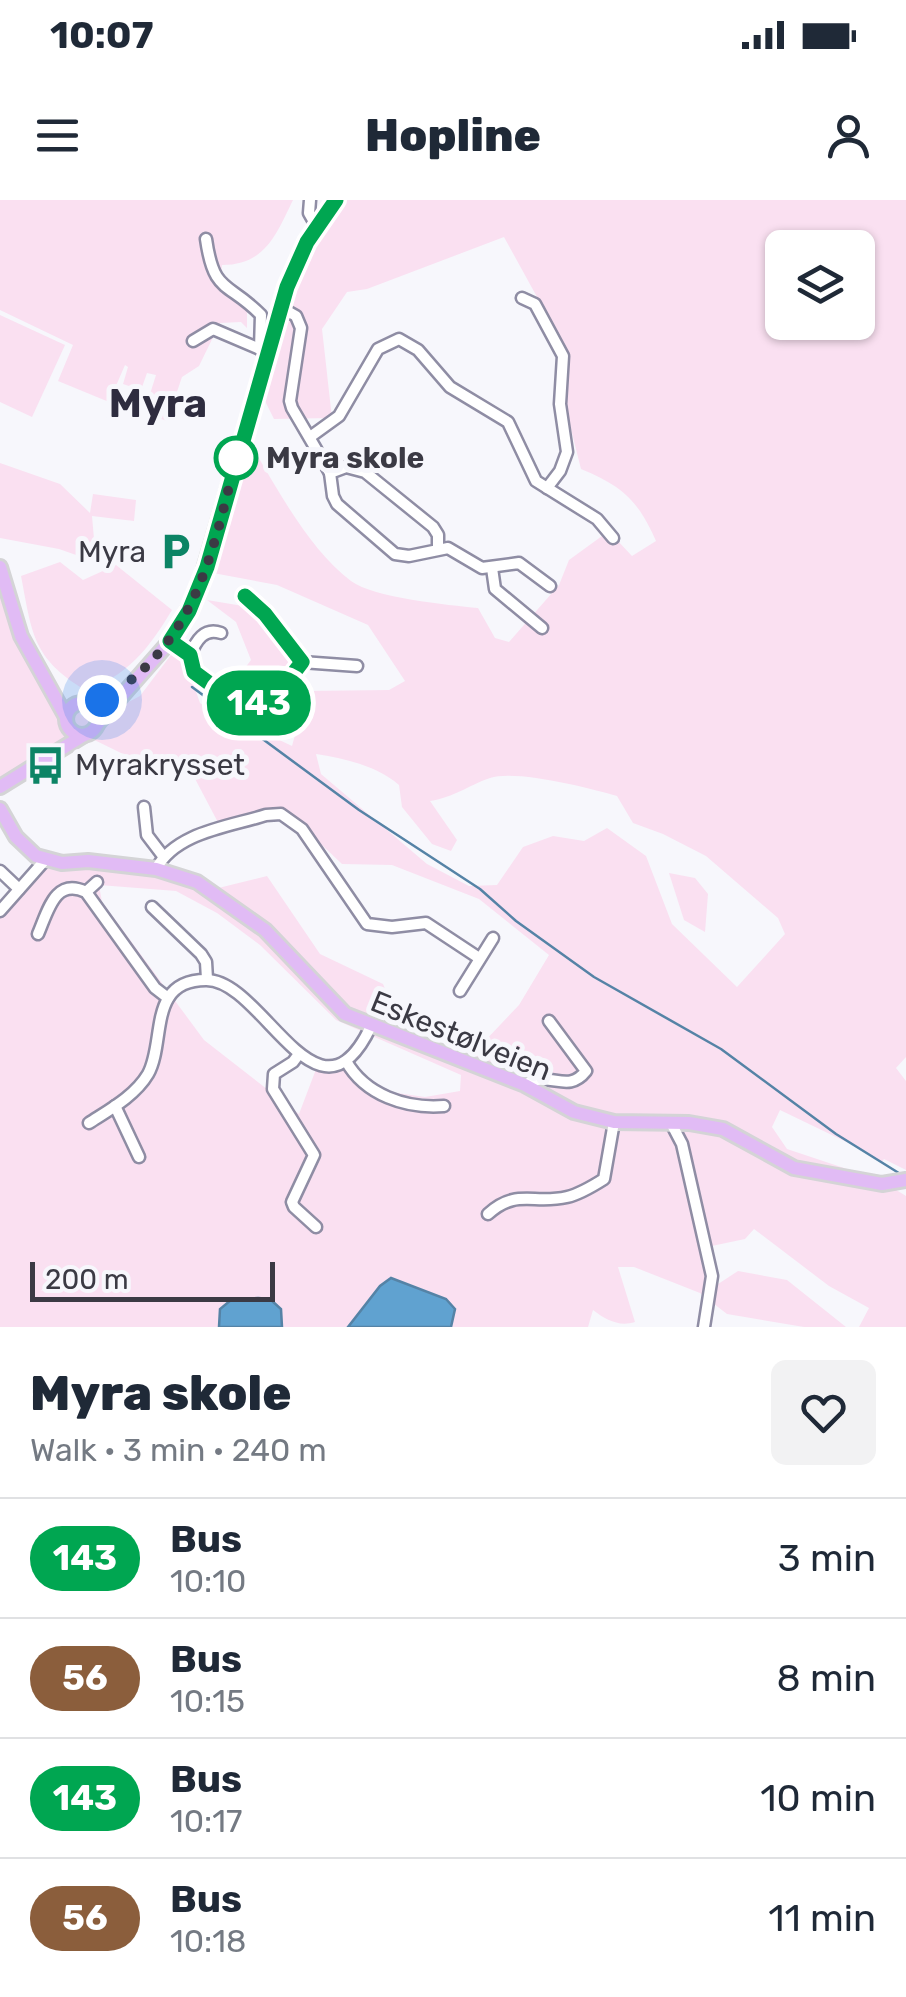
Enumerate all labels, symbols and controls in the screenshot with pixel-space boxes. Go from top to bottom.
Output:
text: 10:07 [50,12,153,58]
icon: menu [30,108,85,163]
icon: person [821,108,876,163]
text: Hopline [365,109,541,162]
map controls [765,230,875,340]
button: layers [765,230,875,340]
district label: Myra [109,380,207,427]
marker: Myra skole [215,437,257,479]
place label: Myra skole [266,440,424,476]
parking icon: Myra [155,531,197,573]
place label: Myra [78,534,146,570]
line badge: 143 [202,670,316,736]
your location [77,675,127,725]
text: 143 [227,682,291,724]
bus stop icon: Myrakrysset [24,744,66,786]
place label: Myrakrysset [75,747,245,783]
street label: Eskestølveien [365,983,557,1089]
scale bar [30,1257,275,1302]
text: 200 m [45,1263,129,1296]
button: heart [771,1360,876,1465]
text: Myra skole [30,1365,291,1422]
text: Walk · 3 min · 240 m [30,1431,327,1469]
text: Bus [170,1516,242,1562]
text: 3 min [778,1535,876,1581]
text: 143 [53,1537,117,1579]
text: 10:10 [170,1562,246,1600]
text: Bus [170,1636,242,1682]
text: 8 min [777,1655,876,1701]
text: 56 [62,1657,108,1699]
text: 10:15 [170,1682,245,1720]
text: Bus [170,1756,242,1802]
text: 10 min [760,1775,876,1821]
text: 143 [53,1777,117,1819]
text: 10:17 [170,1802,242,1840]
text: Bus [170,1876,242,1922]
text: 11 min [768,1895,876,1941]
text: 56 [62,1897,108,1939]
text: 10:18 [170,1922,246,1960]

